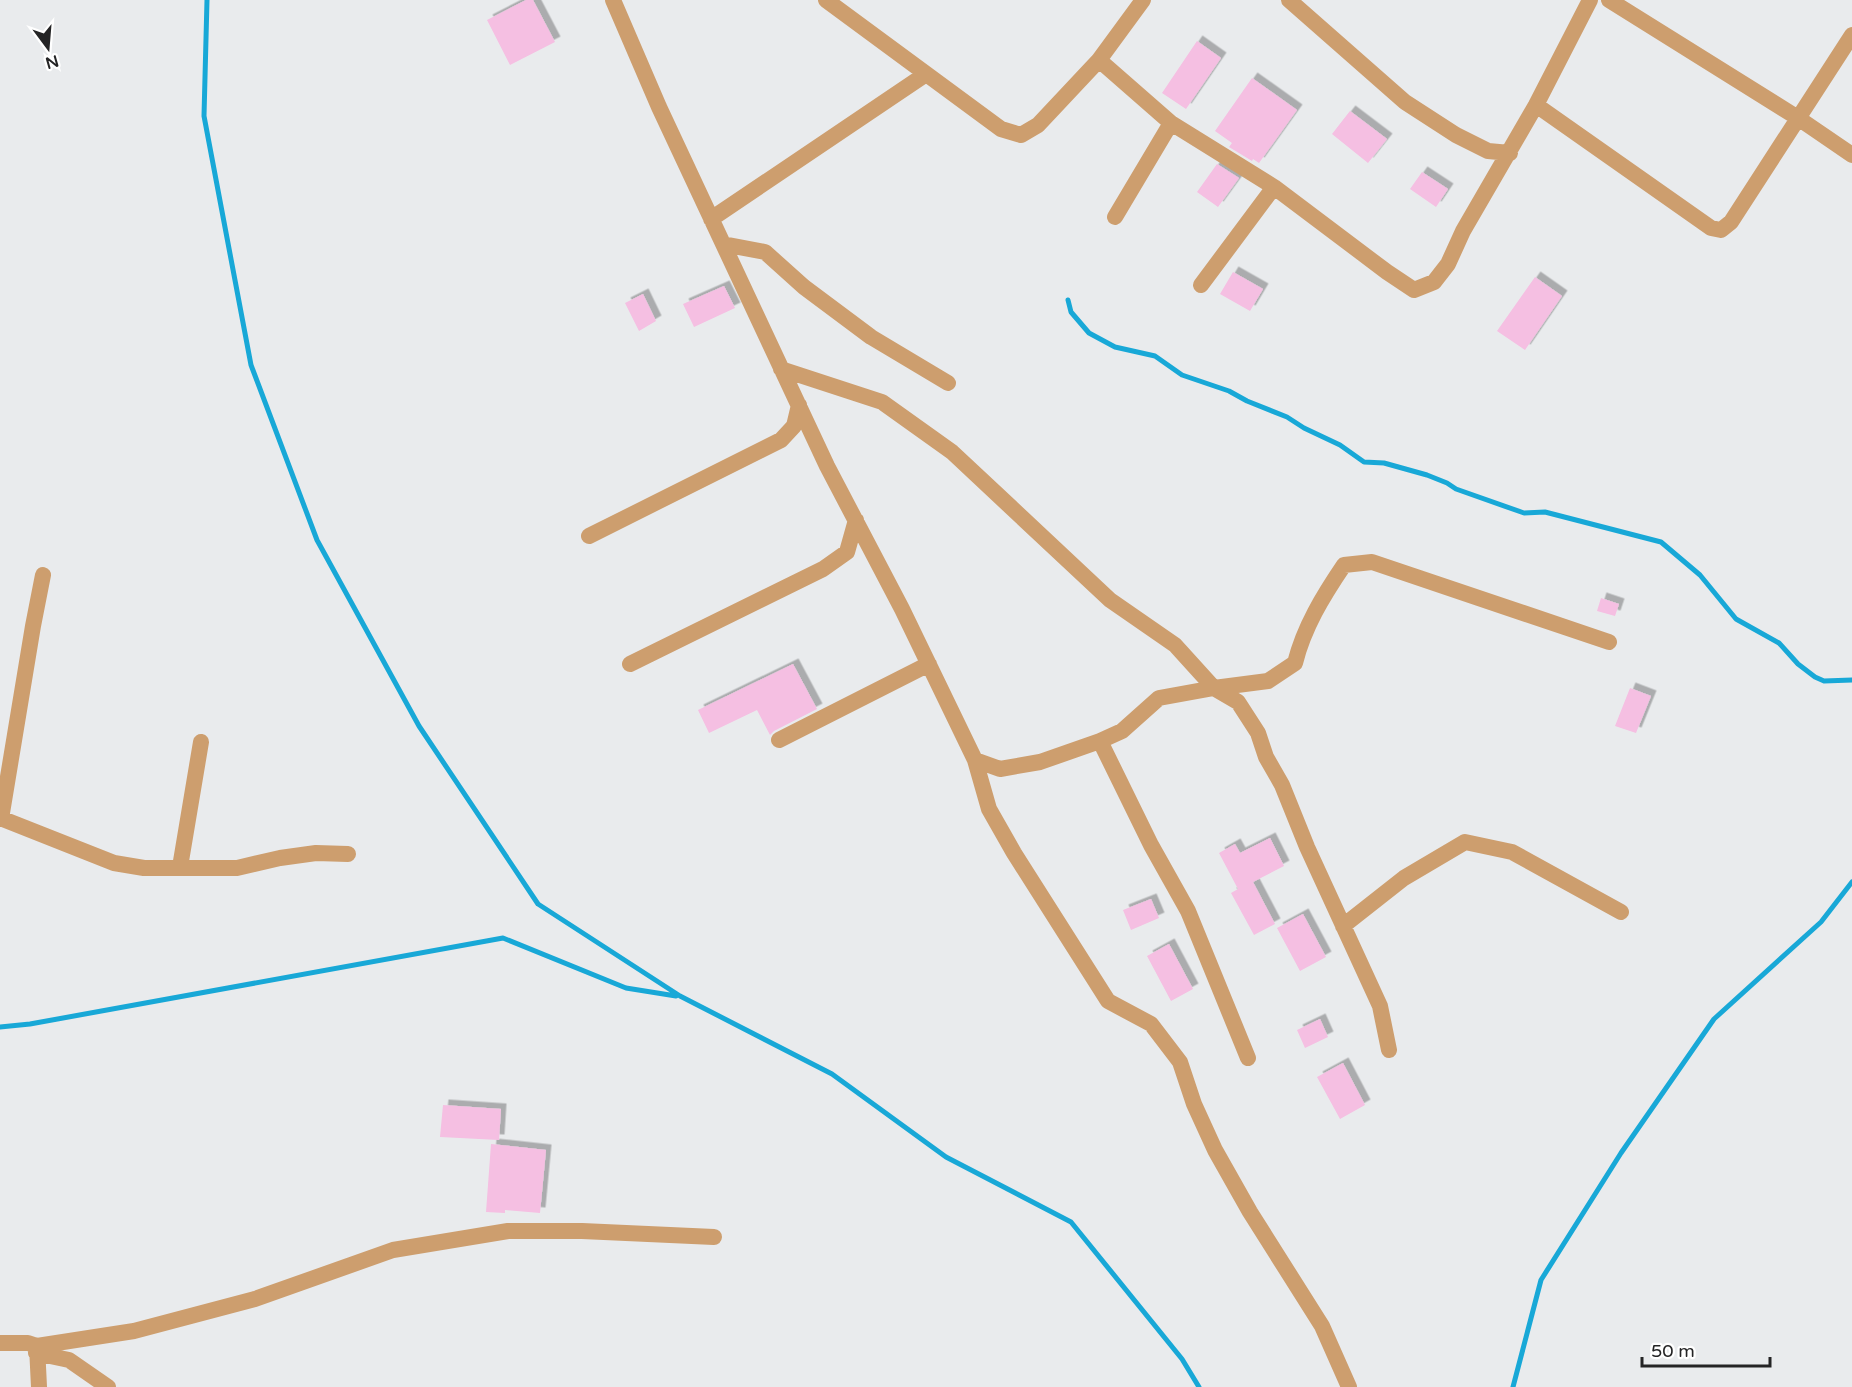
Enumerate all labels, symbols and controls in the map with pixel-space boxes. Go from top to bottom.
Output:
north arrow [18,18,78,78]
text: N [43,50,61,73]
scale bar [1642,1330,1770,1368]
text: 50 m [1651,1340,1695,1362]

